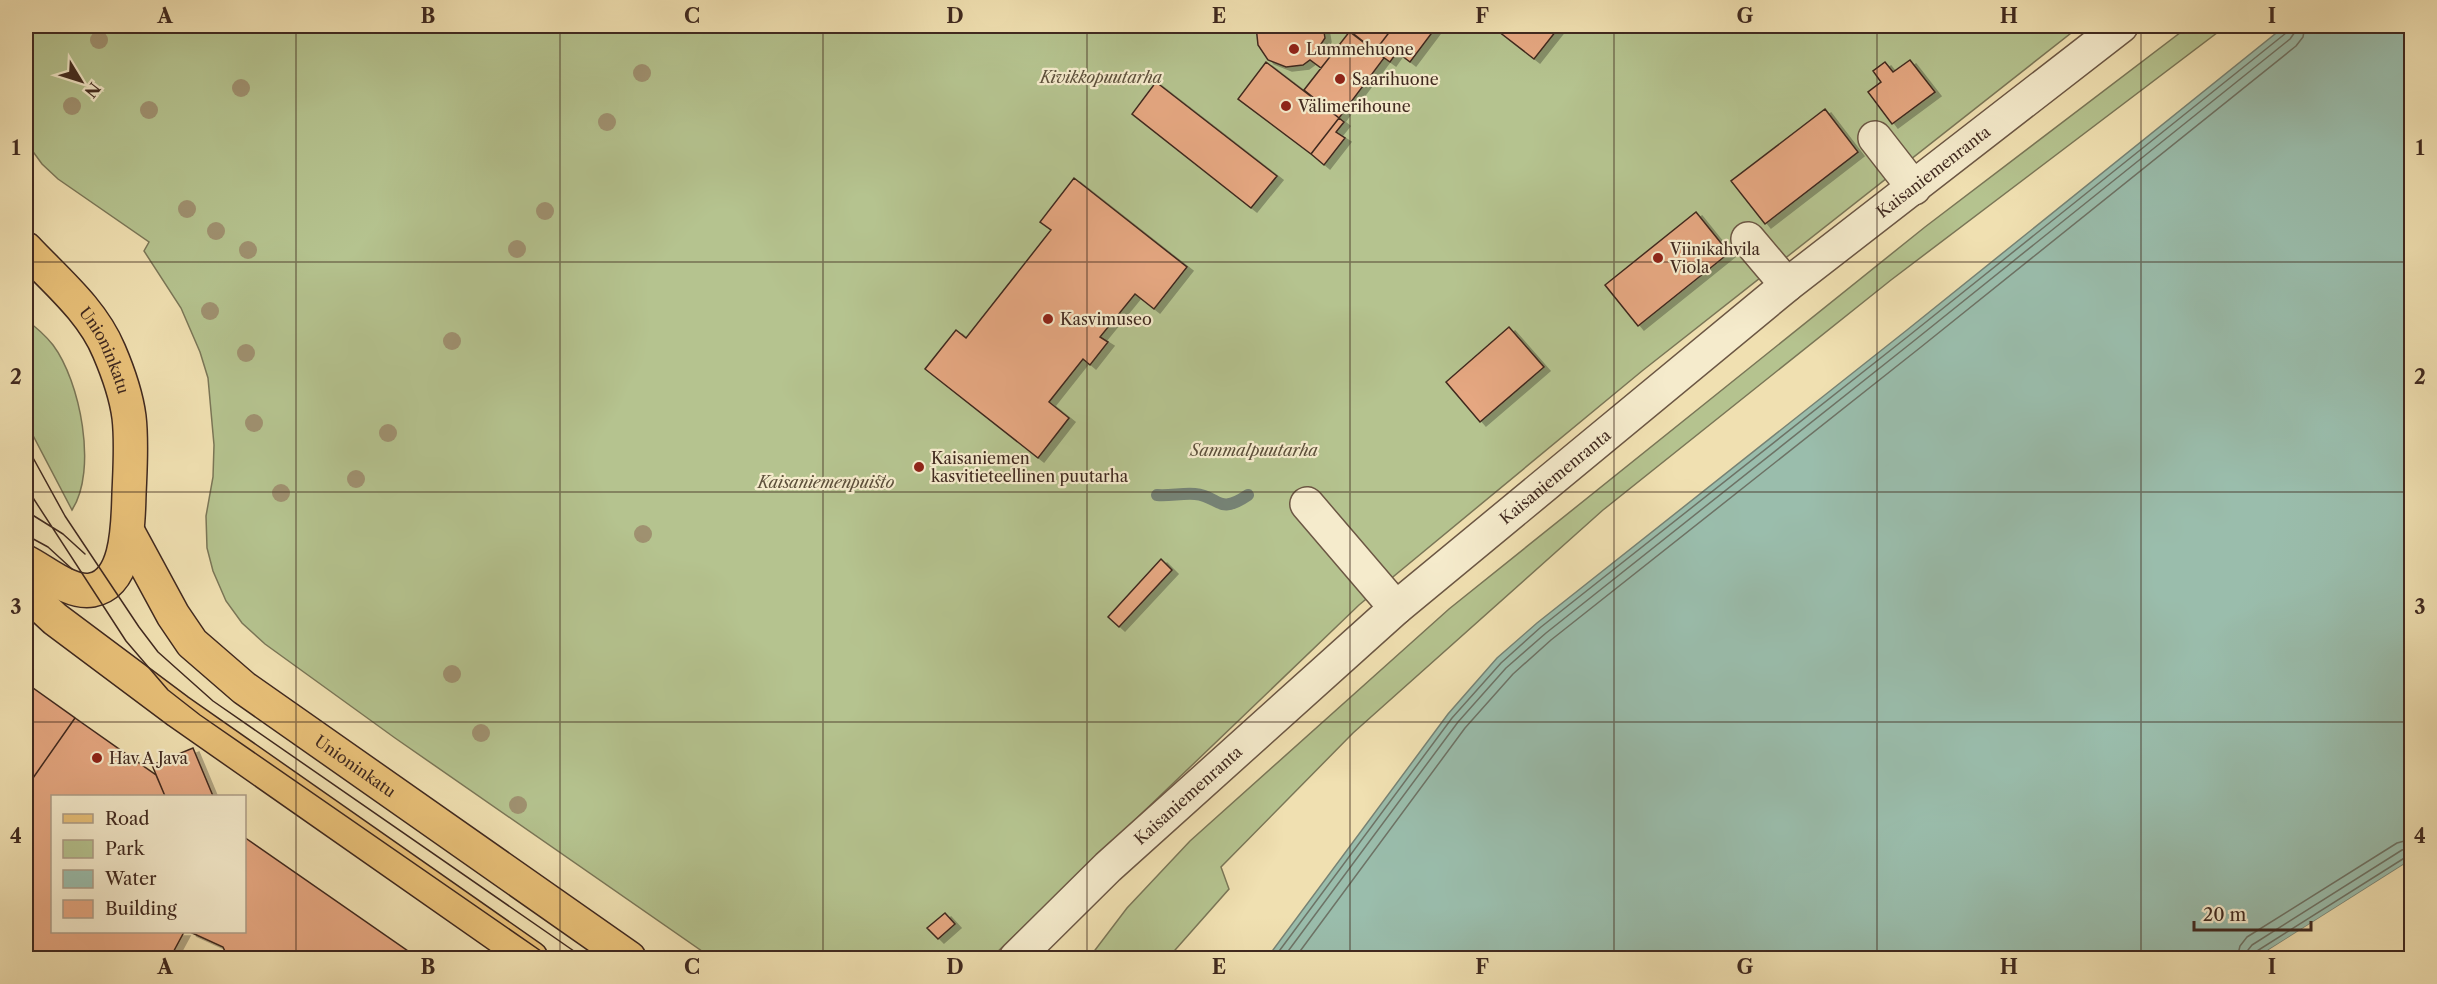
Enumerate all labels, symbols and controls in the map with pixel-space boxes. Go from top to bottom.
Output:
text: A [156,4,173,28]
text: B [421,4,436,28]
text: C [684,4,700,28]
text: D [946,4,964,28]
text: E [1212,4,1226,28]
text: F [1475,4,1489,28]
text: G [1737,4,1754,28]
text: H [2000,4,2018,28]
text: I [2268,4,2276,28]
place label: Lummehuone [1306,39,1414,59]
marker: Lummehuone [1287,42,1301,56]
north arrow [51,51,111,111]
park label: Kivikkopuutarha [1038,67,1163,87]
place label: Saarihuone [1352,69,1439,89]
marker: Saarihuone [1333,72,1347,86]
text: N [81,79,105,102]
place label: Välimerihoune [1297,96,1411,116]
marker: Välimerihoune [1279,99,1293,113]
street label: Kaisaniemenranta [1873,121,1994,222]
text: 1 [12,136,21,160]
text: 1 [2416,136,2425,160]
place label: Viinikahvila Viola [1669,239,1760,277]
marker: Viinikahvila Viola [1651,251,1665,265]
street label: Unioninkatu [75,303,134,396]
place label: Kasvimuseo [1060,309,1152,329]
marker: Kasvimuseo [1041,312,1055,326]
text: 2 [10,365,22,389]
text: 2 [2414,365,2426,389]
street label: Kaisaniemenranta [1495,425,1615,528]
park label: Sammalpuutarha [1189,440,1318,460]
place label: Kaisaniemen kasvitieteellinen puutarha [931,448,1129,486]
marker: Kaisaniemen kasvitieteellinen puutarha [912,460,926,474]
park label: Kaisaniemenpuisto [756,472,894,492]
text: 3 [10,595,22,619]
text: 3 [2414,595,2426,619]
street label: Unioninkatu [311,731,400,801]
street label: Kaisaniemenranta [1130,741,1246,849]
place label: Hav A Java [109,748,189,768]
marker: Hav A Java [90,751,104,765]
legend [51,795,246,933]
text: Road [105,808,150,830]
text: 4 [10,824,22,848]
text: 4 [2414,824,2426,848]
text: Park [105,838,146,860]
text: Water [104,868,157,890]
scale bar [2194,894,2311,932]
text: Building [105,898,177,920]
text: 20 m [2203,904,2247,926]
text: A [156,955,173,979]
text: B [421,955,436,979]
text: C [684,955,700,979]
text: D [946,955,964,979]
text: E [1212,955,1226,979]
text: F [1475,955,1489,979]
text: G [1737,955,1754,979]
text: H [2000,955,2018,979]
text: I [2268,955,2276,979]

